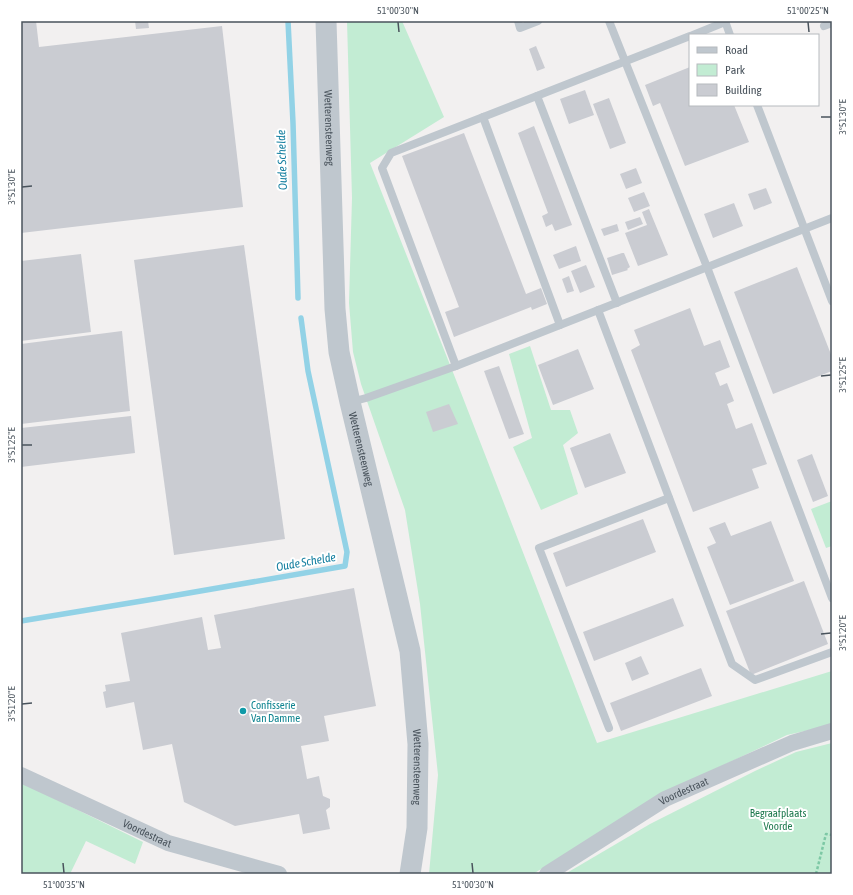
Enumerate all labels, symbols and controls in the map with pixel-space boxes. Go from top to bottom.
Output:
text: 51°00'30"N [377,5,419,16]
text: 51°00'25"N [787,5,829,16]
legend [689,34,819,106]
text: Road [725,43,748,57]
text: Park [725,63,746,77]
text: Building [725,83,763,97]
street label: Wetterensteenweg [322,90,337,166]
text: 3°51'30"E [837,99,848,135]
water label: Oude Schelde [274,129,290,190]
text: 3°51'30"E [6,169,17,205]
text: 3°51'25"E [837,357,848,393]
street label: Wetterensteenweg [347,411,376,488]
text: 3°51'25"E [6,427,17,463]
water label: Oude Schelde [275,550,338,574]
text: 3°51'20"E [837,615,848,651]
text: 3°51'20"E [6,686,17,722]
place label: Confisserie Van Damme [251,699,300,724]
marker: Confisserie Van Damme [238,706,248,716]
street label: Wetterensteenweg [411,729,424,805]
street label: Voordestraat [657,775,710,807]
park label: Begraafplaats Voorde [750,807,806,832]
street label: Voordestraat [121,817,173,850]
text: 51°00'35"N [43,879,85,890]
text: 51°00'30"N [452,879,494,890]

